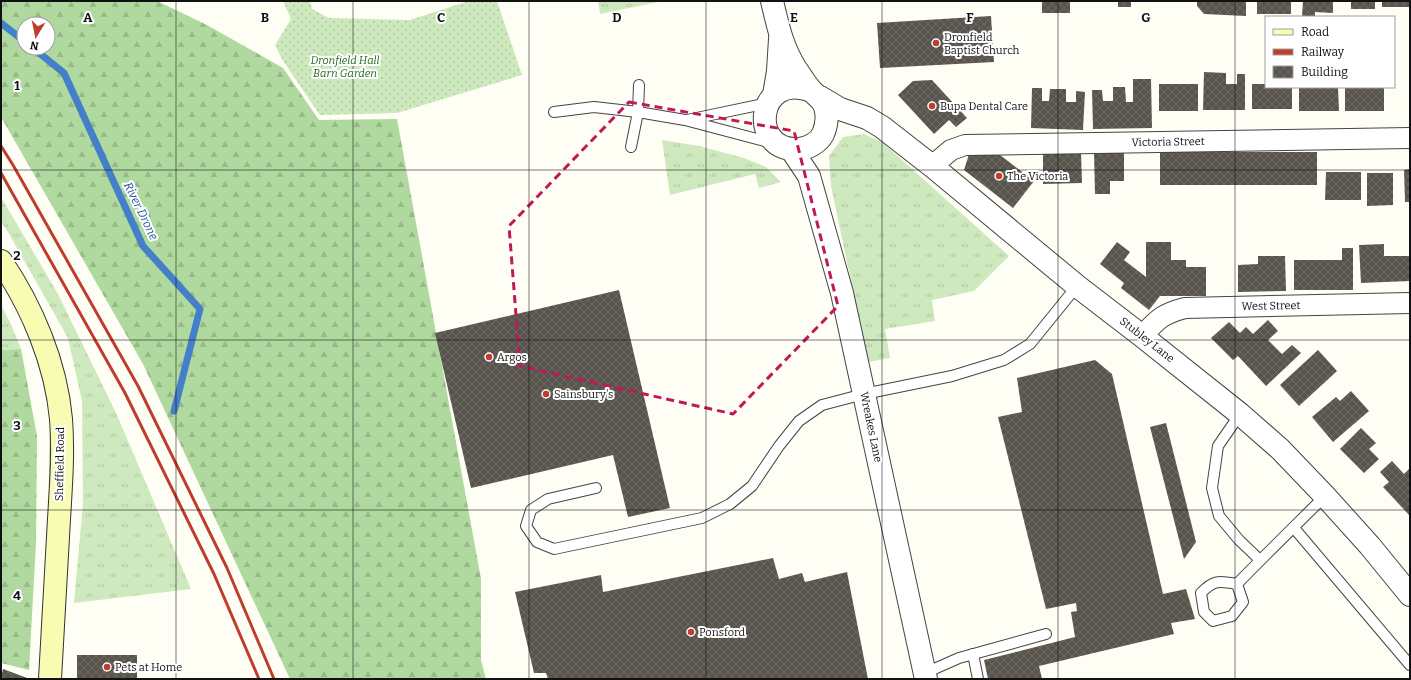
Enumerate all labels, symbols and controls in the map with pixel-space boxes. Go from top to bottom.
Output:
text: A [83,10,93,25]
text: B [261,10,269,25]
text: C [437,10,445,25]
text: D [612,10,622,25]
text: E [790,10,798,25]
text: F [966,10,974,25]
text: G [1141,10,1151,25]
north arrow [16,16,56,56]
legend [1265,16,1395,88]
text: Road [1301,25,1329,39]
place label: Dronfield Baptist Church [944,31,1020,57]
text: N [29,38,40,52]
marker: Dronfield Baptist Church [931,38,941,48]
text: Railway [1301,45,1345,59]
park label: Dronfield Hall Barn Garden [310,54,380,80]
text: Building [1301,65,1348,79]
text: 1 [14,78,20,93]
place label: Bupa Dental Care [940,100,1028,113]
marker: Bupa Dental Care [927,101,937,111]
street label: Victoria Street [1131,135,1205,149]
place label: The Victoria [1007,170,1068,183]
marker: The Victoria [994,171,1004,181]
water label: River Drone [121,180,161,242]
text: 2 [13,248,21,263]
street label: West Street [1241,299,1301,313]
street label: Stubley Lane [1117,315,1177,365]
place label: Argos [497,351,527,364]
marker: Argos [484,352,494,362]
place label: Sainsbury's [554,388,613,401]
marker: Sainsbury's [541,389,551,399]
street label: Wreakes Lane [857,391,885,463]
text: 3 [13,418,21,433]
street label: Sheffield Road [53,426,67,501]
text: 4 [13,588,21,603]
place label: Ponsford [699,626,746,639]
marker: Ponsford [686,627,696,637]
place label: Pets at Home [115,661,182,674]
marker: Pets at Home [102,662,112,672]

